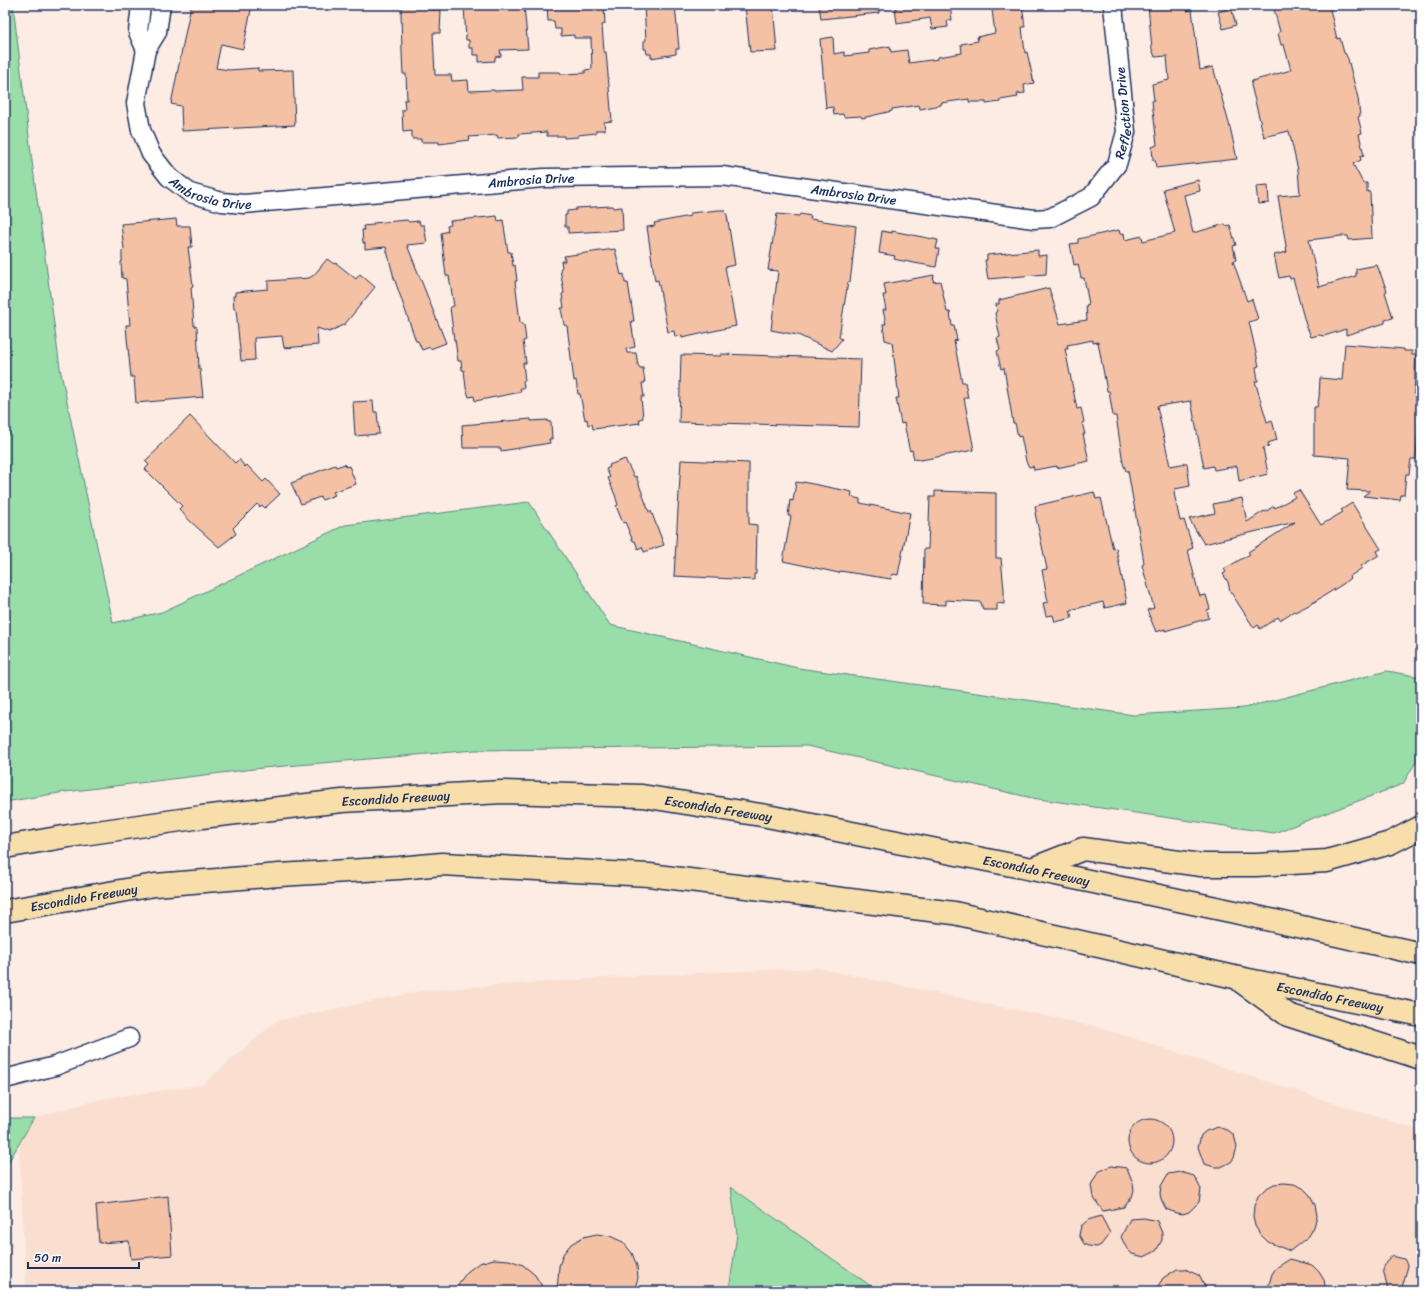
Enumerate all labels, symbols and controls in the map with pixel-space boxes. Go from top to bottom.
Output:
street label: Reflection Drive [1107,66,1138,162]
street label: Ambrosia Drive [486,166,575,194]
street label: Ambrosia Drive [163,169,253,216]
street label: Ambrosia Drive [809,177,899,212]
street label: Escondido Freeway [341,783,451,813]
street label: Escondido Freeway [663,788,775,828]
street label: Escondido Freeway [981,848,1092,893]
street label: Escondido Freeway [28,877,140,918]
street label: Escondido Freeway [1275,974,1386,1019]
scale bar [28,1244,139,1270]
text: 50 m [34,1247,61,1269]

